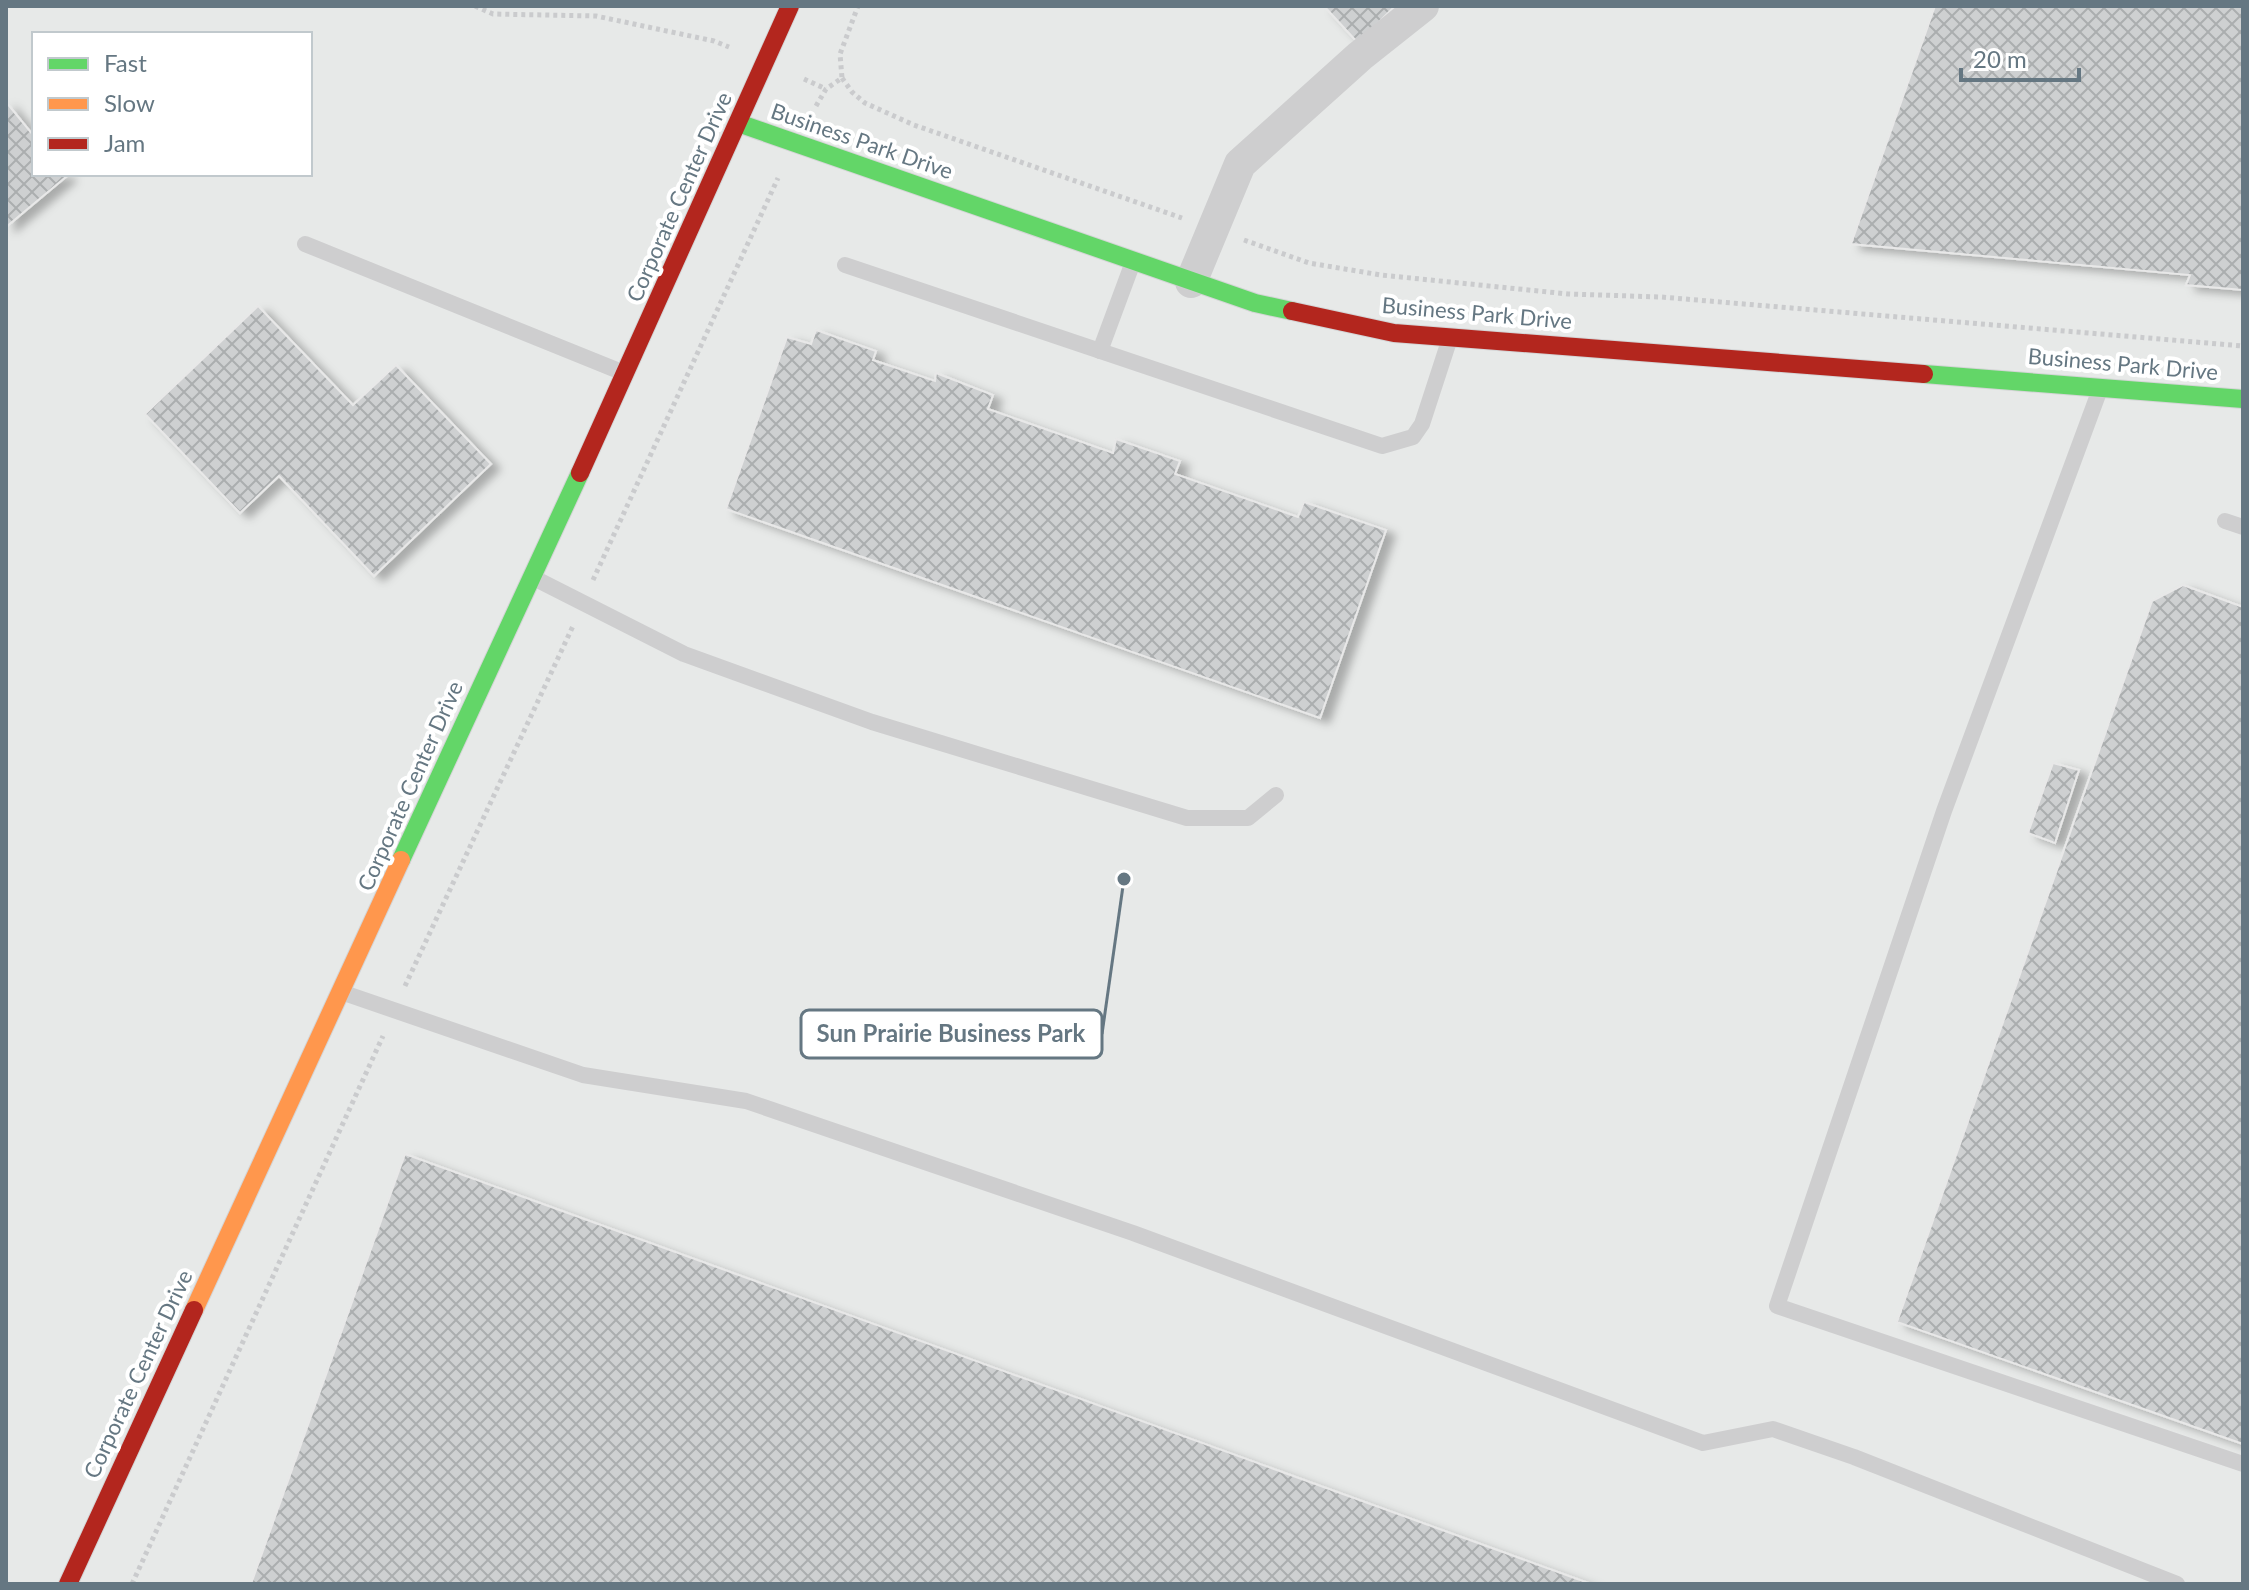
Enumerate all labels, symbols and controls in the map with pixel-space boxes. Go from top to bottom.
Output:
legend [32,32,312,176]
scale bar [1961,32,2079,82]
text: 20 m [1973,44,2027,73]
text: Fast [104,48,147,77]
text: Slow [104,88,155,117]
street label: Corporate Center Drive [620,88,737,306]
street label: Business Park Drive [768,97,957,184]
text: Jam [104,128,145,157]
street label: Business Park Drive [1381,291,1573,334]
street label: Business Park Drive [2027,342,2219,385]
street label: Corporate Center Drive [351,677,468,895]
callout: Sun Prairie Business Park [801,1010,1102,1058]
text: Sun Prairie Business Park [817,1018,1086,1047]
street label: Corporate Center Drive [77,1265,198,1482]

